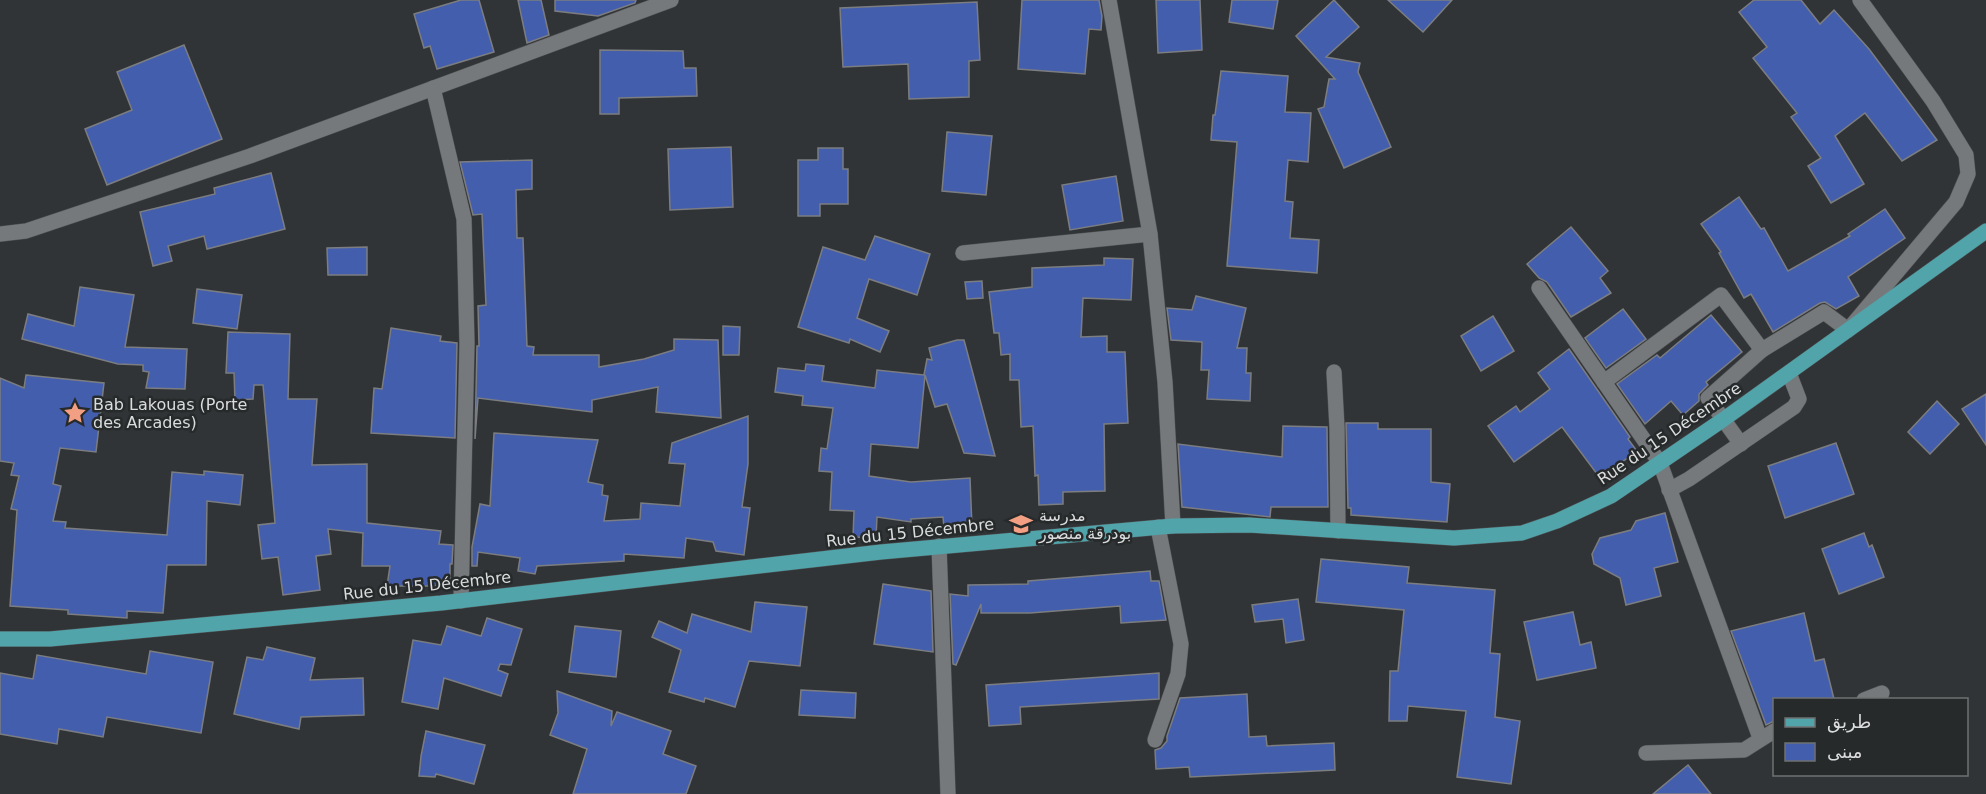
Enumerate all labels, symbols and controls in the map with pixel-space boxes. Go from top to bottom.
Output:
street label: Rue du 15 Décembre [1594,378,1745,489]
place label: Bab Lakouas (Porte des Arcades) [93,395,247,432]
place icon: Bab Lakouas (Porte des Arcades) [62,400,88,426]
place label: مدرسة بودرقة منصور [1038,506,1131,544]
school or university icon: مدرسة بودرقة منصور [1008,511,1034,537]
street label: Rue du 15 Décembre [825,514,995,551]
street label: Rue du 15 Décembre [342,567,512,604]
legend [1773,698,1968,776]
text: طريق [1827,711,1871,733]
text: مبنى [1827,741,1863,762]

